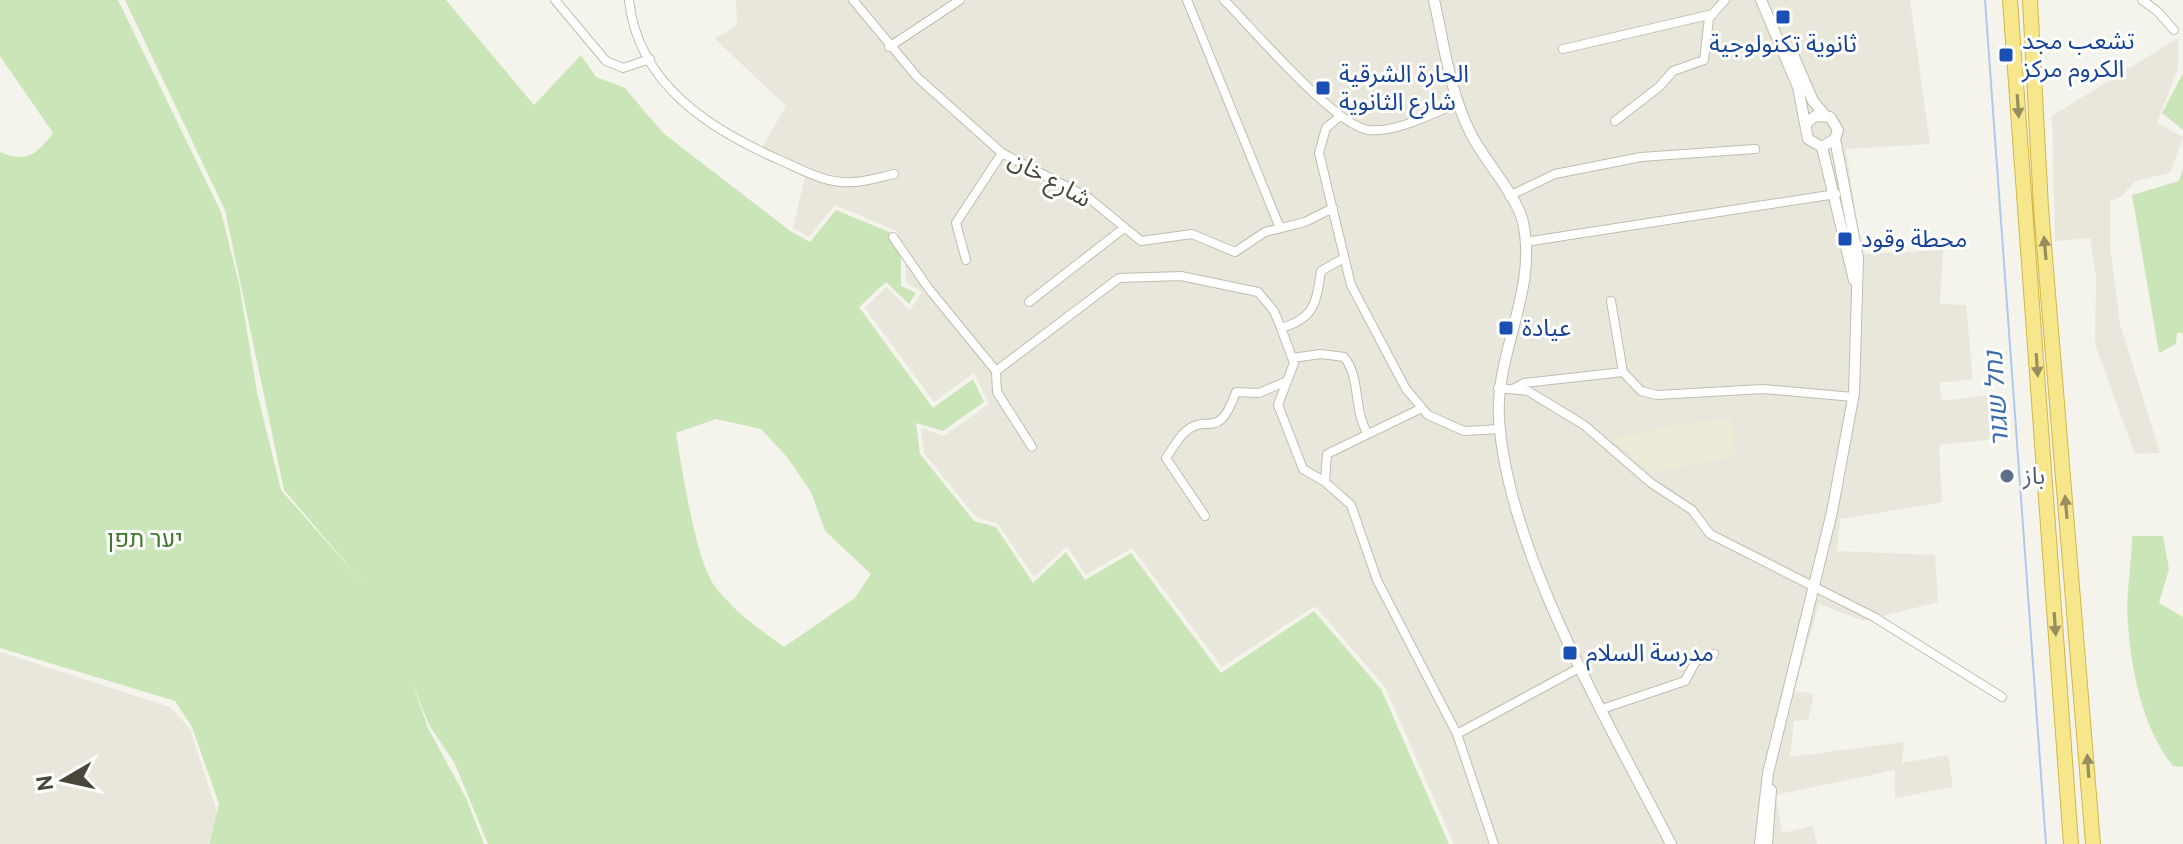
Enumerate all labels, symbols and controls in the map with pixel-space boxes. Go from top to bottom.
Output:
marker: ثانوية تكنولوجية [1774,8,1792,26]
place label: تشعب مجد الكروم مركز [2021,28,2135,87]
place label: ثانوية تكنولوجية [1709,31,1857,61]
marker: تشعب مجد الكروم مركز [1997,46,2015,64]
place label: الحارة الشرقية شارع الثانوية [1339,61,1469,119]
marker: الحارة الشرقية شارع الثانوية [1314,79,1332,97]
one-way arrow [2012,94,2025,119]
street label: شارع خان [1002,146,1096,216]
place label: محطة وقود [1861,226,1967,256]
marker: محطة وقود [1836,230,1854,248]
one-way arrow [2038,235,2051,260]
place label: عيادة [1522,315,1571,345]
marker: عيادة [1497,319,1515,337]
water label: נחל שגור [1979,348,2018,448]
one-way arrow [2031,353,2044,378]
place label: باز [2022,463,2045,493]
marker: باز [1998,467,2016,485]
one-way arrow [2059,494,2072,519]
park label: יער תפן [107,526,183,556]
one-way arrow [2049,612,2062,637]
place label: مدرسة السلام [1586,640,1714,671]
marker: مدرسة السلام [1561,644,1579,662]
north arrow [24,740,104,820]
one-way arrow [2081,753,2094,778]
text: N [32,773,61,793]

